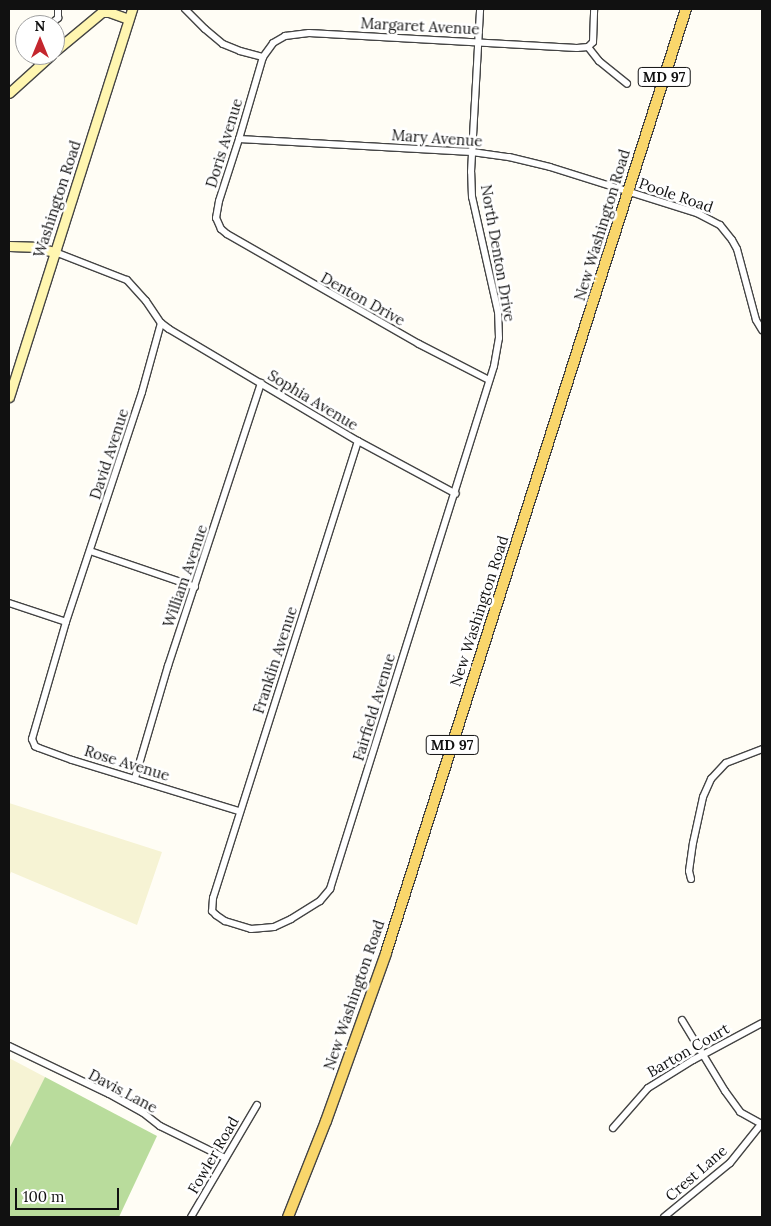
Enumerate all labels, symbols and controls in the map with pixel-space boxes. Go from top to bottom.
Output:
street label: Margaret Avenue [360,14,480,38]
north arrow [15,15,65,65]
text: N [35,17,45,35]
road number: MD 97 [636,66,692,88]
street label: Doris Avenue [202,96,246,190]
street label: Mary Avenue [391,126,483,150]
street label: Washington Road [30,138,84,260]
street label: New Washington Road [570,147,634,303]
street label: Poole Road [636,174,716,216]
street label: North Denton Drive [477,183,519,323]
street label: Denton Drive [318,268,408,330]
street label: Sophia Avenue [265,366,361,434]
street label: David Avenue [86,406,132,502]
street label: William Avenue [159,522,211,630]
street label: New Washington Road [446,533,512,689]
street label: Franklin Avenue [249,604,301,716]
street label: Fairfield Avenue [349,651,399,763]
road number: MD 97 [424,734,480,756]
street label: Rose Avenue [82,742,172,784]
street label: New Washington Road [320,918,388,1072]
street label: Barton Court [644,1019,732,1081]
street label: Davis Lane [86,1065,160,1117]
street label: Fowler Road [184,1113,242,1197]
street label: Crest Lane [662,1141,730,1205]
scale bar [18,1178,121,1210]
text: 100 m [23,1187,64,1206]

